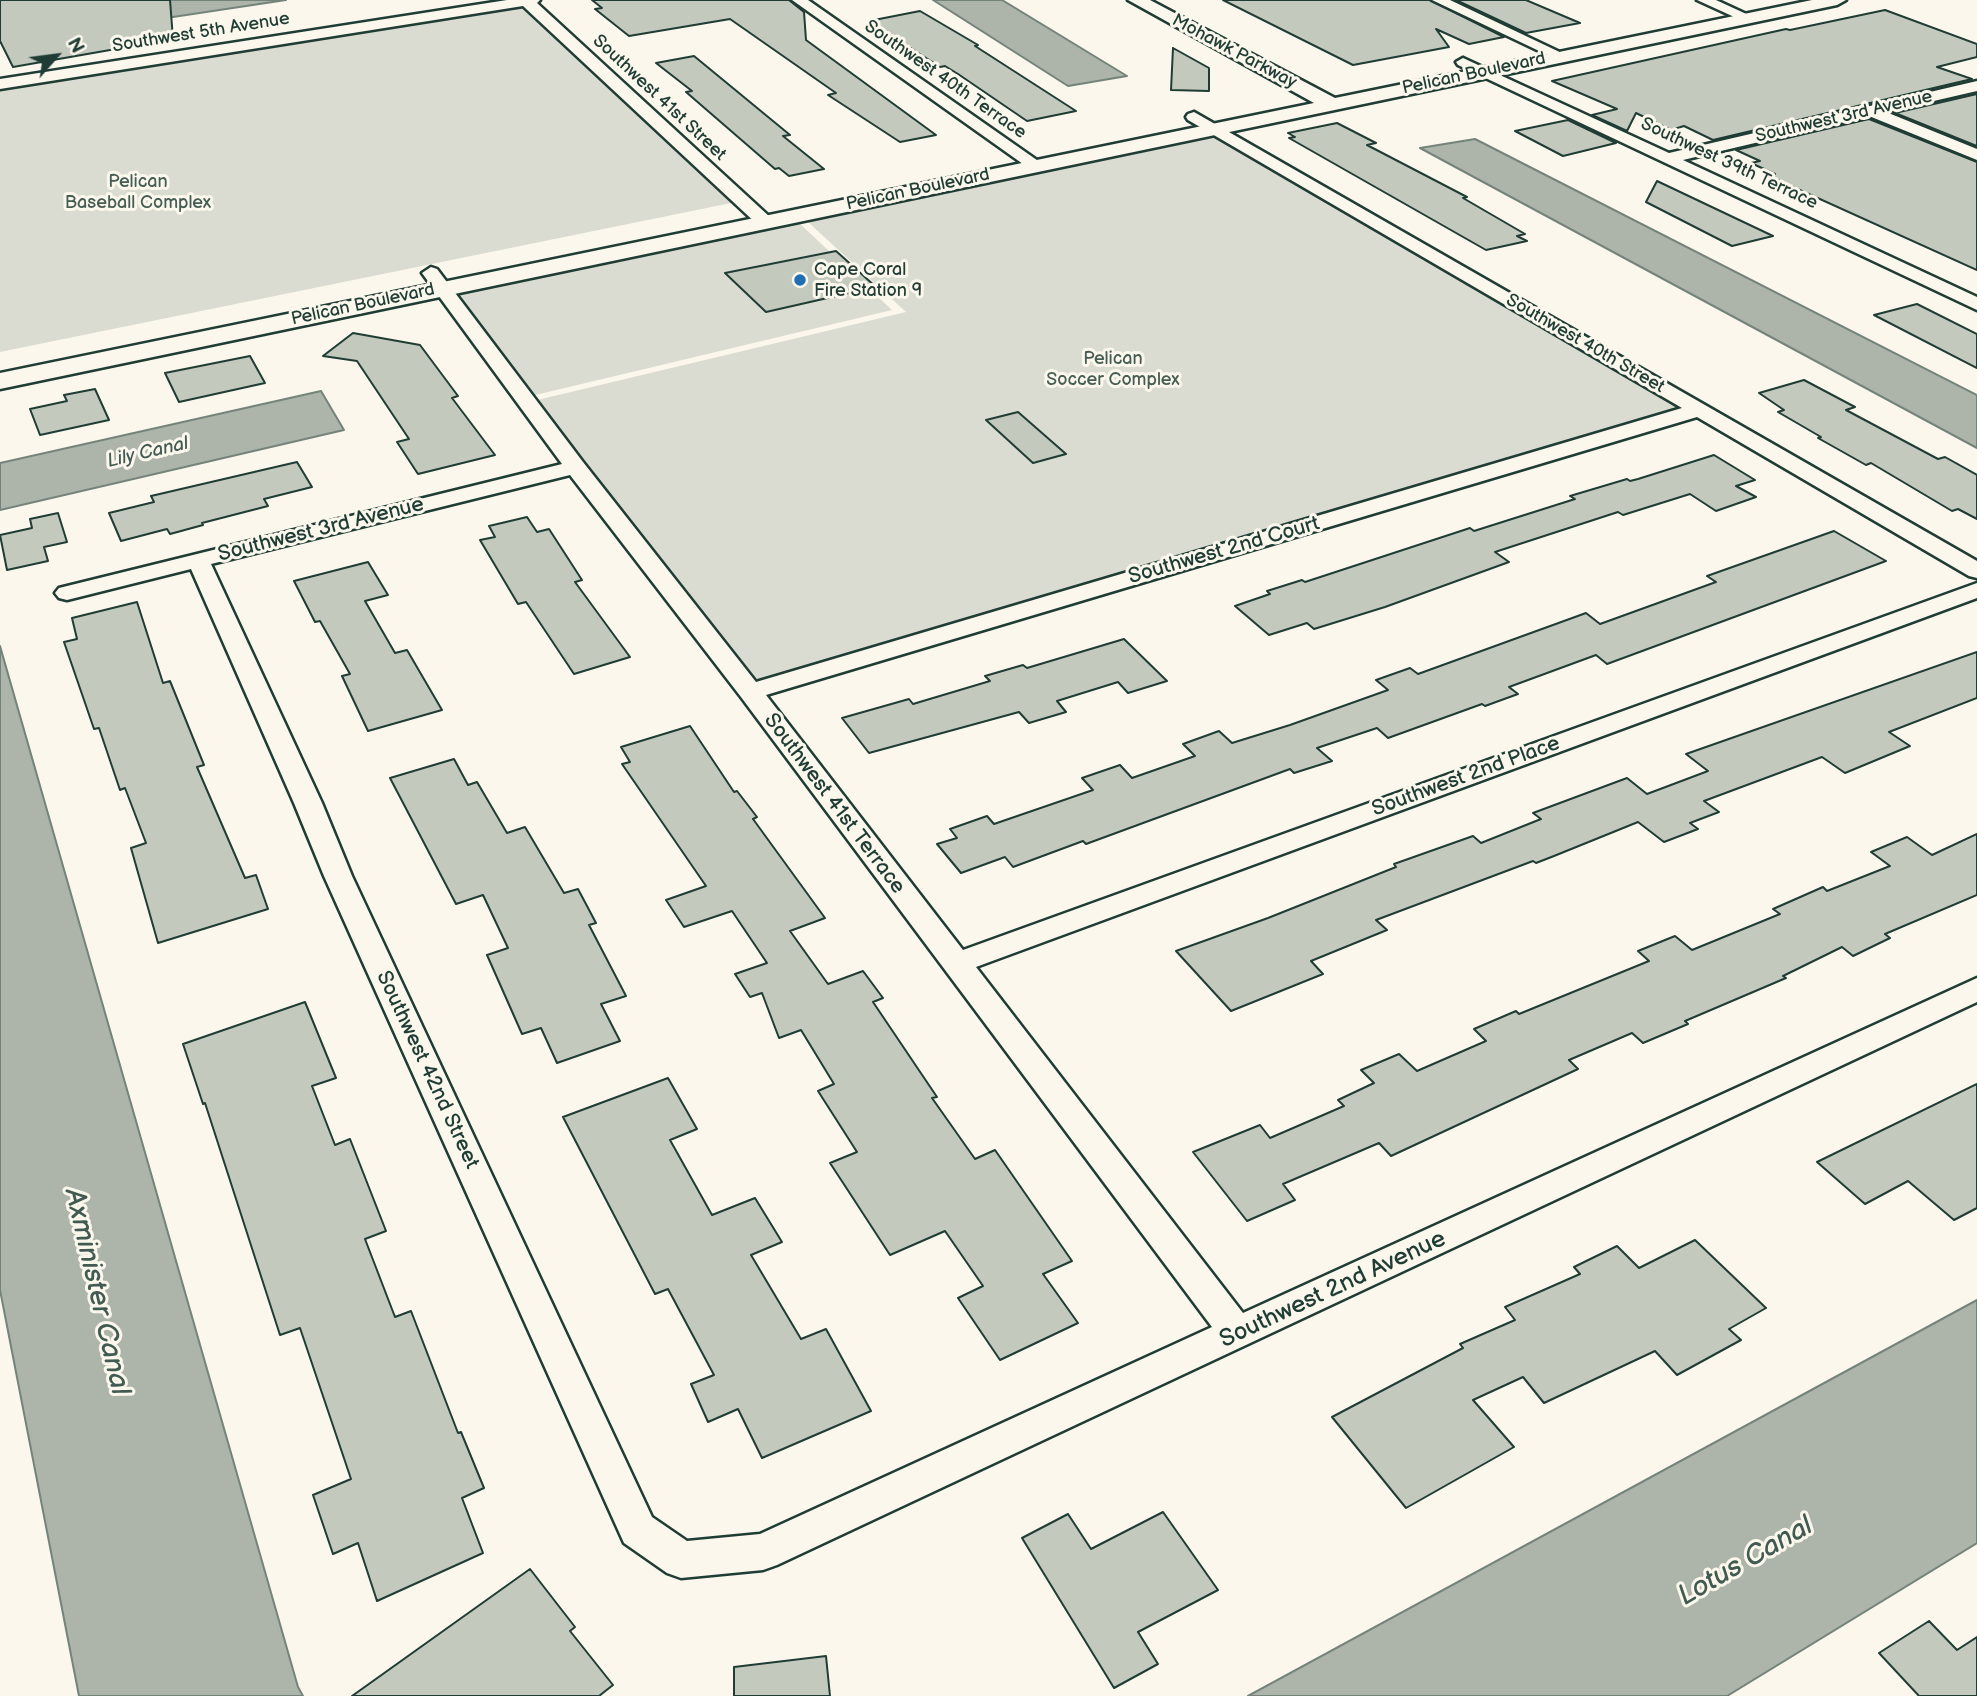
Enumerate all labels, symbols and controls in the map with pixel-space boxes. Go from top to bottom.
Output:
street label: Southwest 5th Avenue [111,8,291,58]
street label: Mohawk Parkway [1168,10,1300,94]
street label: Southwest 40th Terrace [860,16,1030,144]
north arrow [21,21,91,91]
street label: Southwest 41st Street [588,30,730,166]
text: N [61,34,88,58]
street label: Pelican Boulevard [1400,48,1548,100]
street label: Southwest 3rd Avenue [1753,86,1935,148]
street label: Southwest 39th Terrace [1637,113,1821,215]
street label: Pelican Boulevard [844,164,992,216]
park label: Pelican Baseball Complex [65,171,211,214]
place label: Cape Coral Fire Station 9 [814,259,922,302]
marker: Cape Coral Fire Station 9 [792,272,808,288]
street label: Pelican Boulevard [289,279,437,331]
street label: Southwest 40th Street [1502,290,1668,398]
park label: Pelican Soccer Complex [1046,348,1180,390]
water label: Lily Canal [105,433,191,473]
street label: Southwest 3rd Avenue [216,492,426,568]
street label: Southwest 2nd Court [1126,512,1322,590]
street label: Southwest 41st Terrace [758,709,910,899]
street label: Southwest 2nd Place [1369,731,1563,823]
street label: Southwest 42nd Street [370,967,484,1173]
water label: Axminister Canal [56,1185,136,1399]
street label: Southwest 2nd Avenue [1215,1225,1451,1355]
water label: Lotus Canal [1673,1510,1819,1614]

